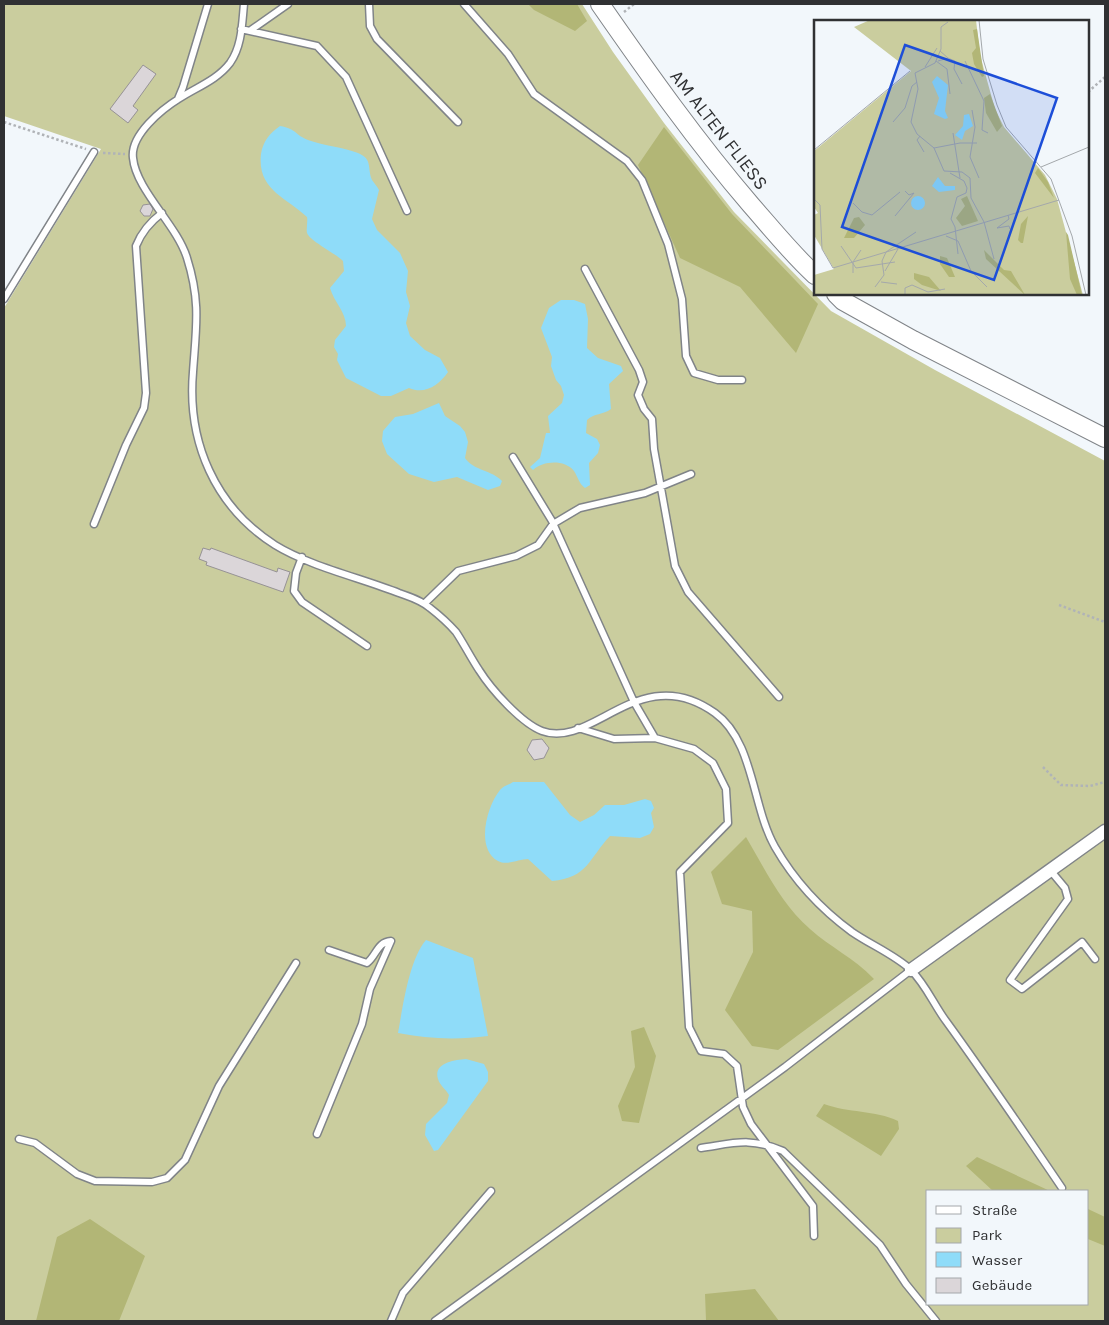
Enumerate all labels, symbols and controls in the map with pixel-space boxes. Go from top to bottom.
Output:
inset map [814,20,1089,295]
street label: AM ALTEN FLIESS [665,66,773,194]
legend [926,1190,1089,1305]
text: Straße [972,1201,1017,1219]
text: Park [972,1226,1002,1244]
text: Wasser [972,1251,1023,1269]
text: Gebäude [972,1276,1032,1294]

